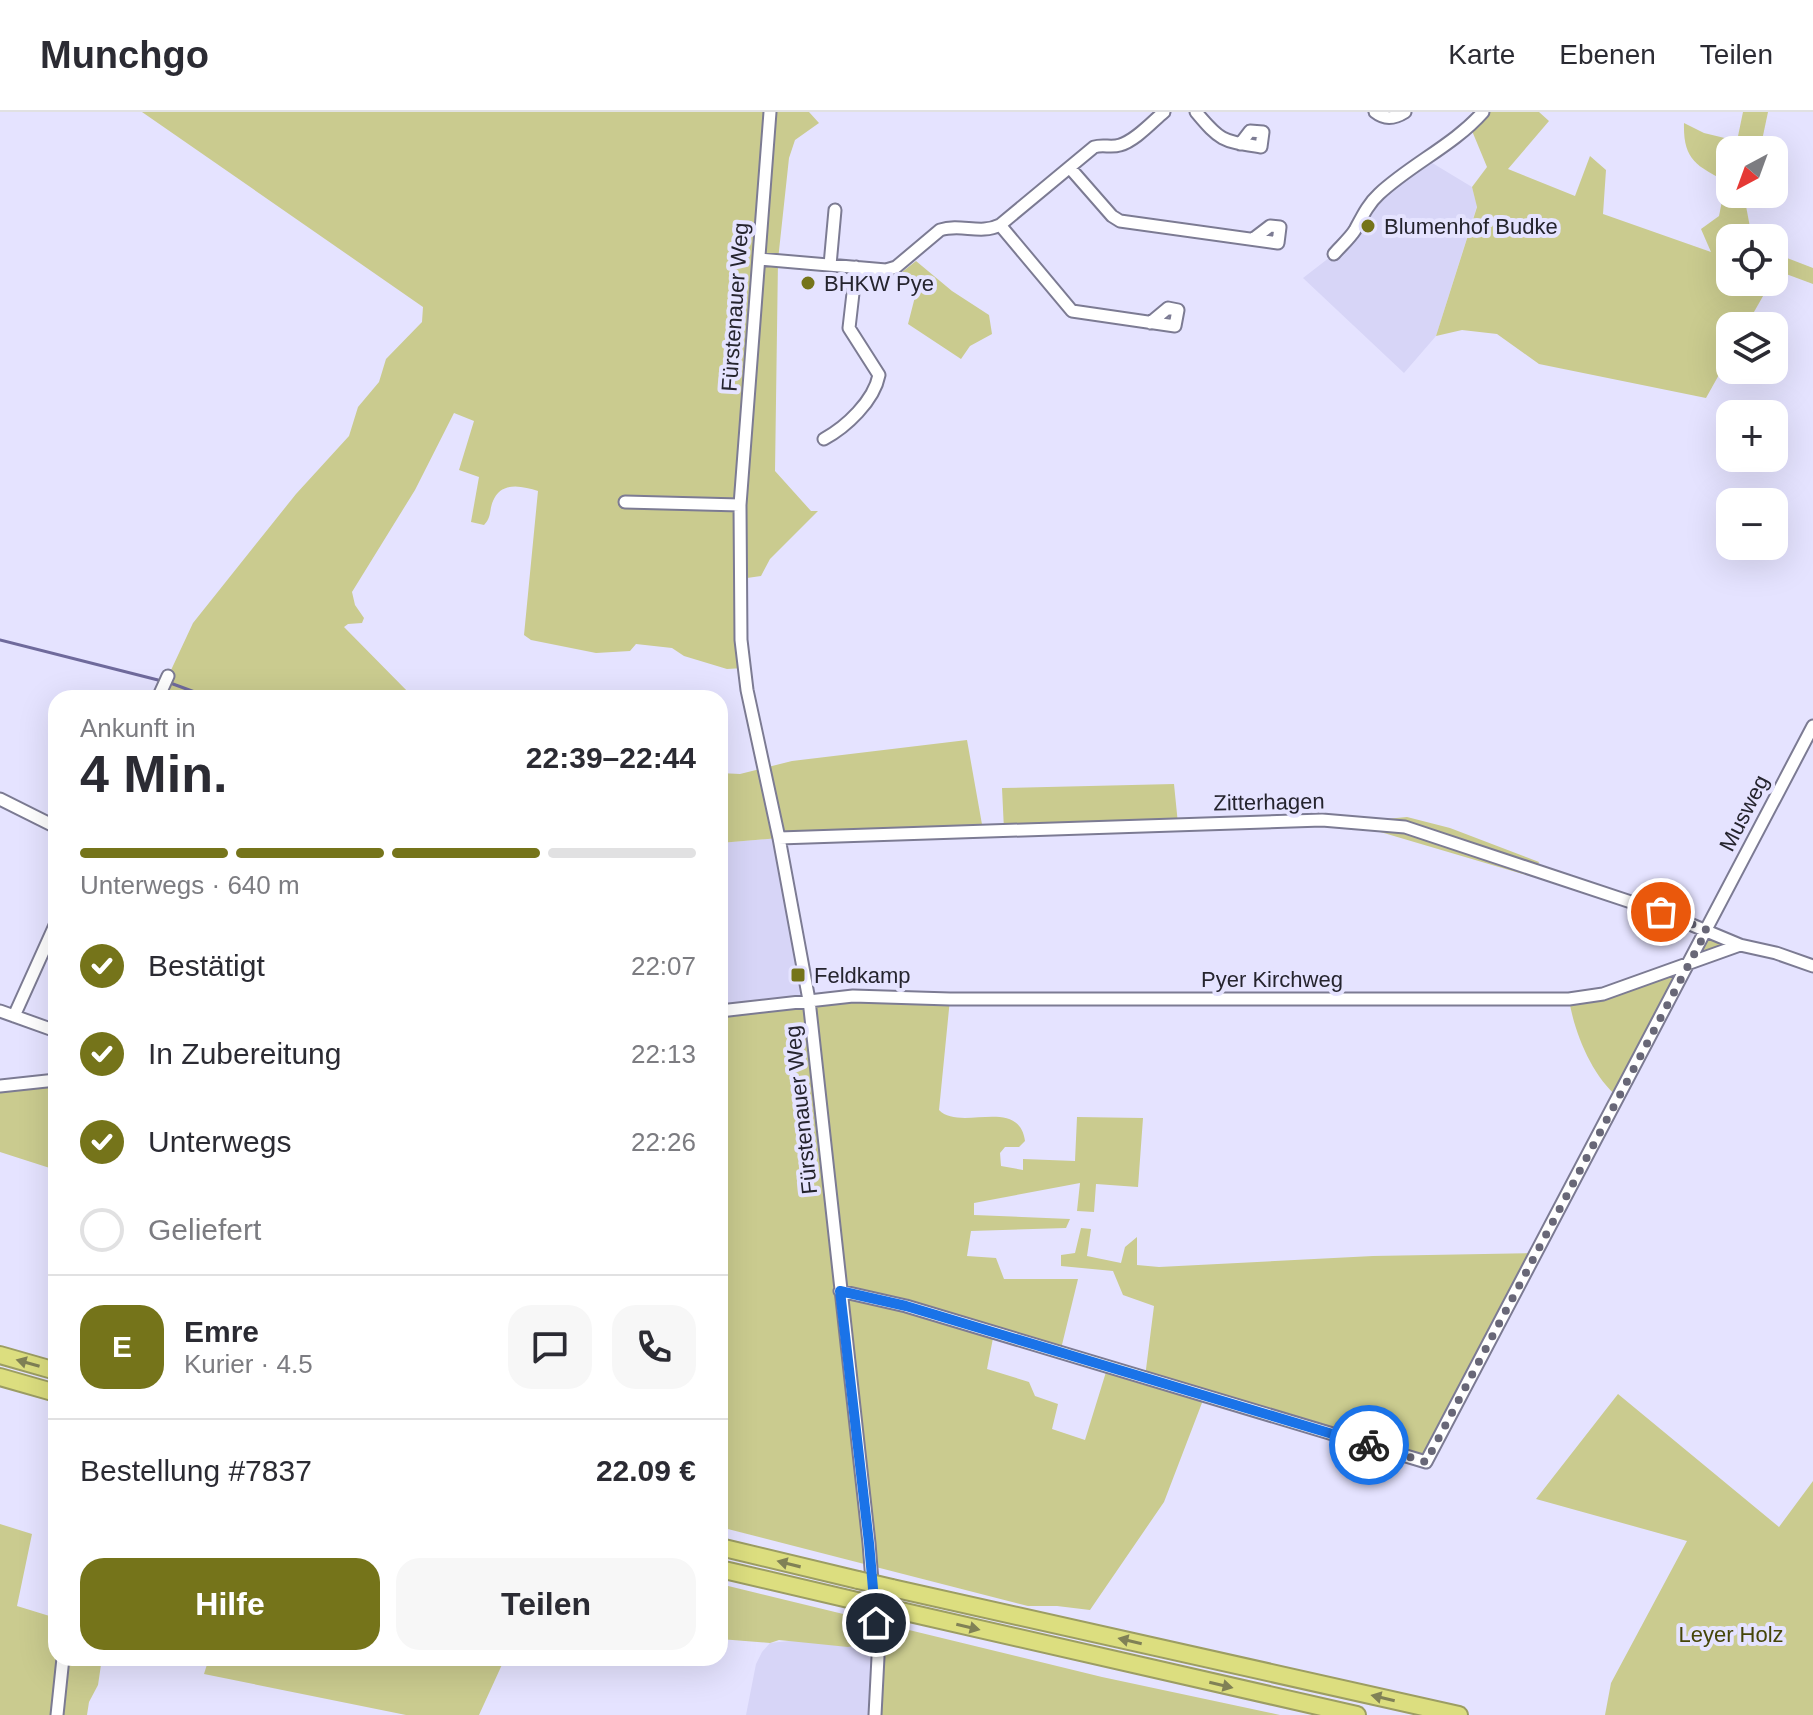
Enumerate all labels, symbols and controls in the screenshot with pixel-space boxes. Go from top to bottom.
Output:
text: Munchgo [40,34,209,76]
text: Karte [1448,39,1515,70]
text: Ebenen [1559,39,1656,70]
text: Teilen [1700,39,1773,70]
north arrow [1716,136,1788,208]
map controls [1716,136,1788,560]
place label: Blumenhof Budke [1384,214,1558,239]
marker: Blumenhof Budke [1359,217,1377,235]
street label: Fürstenauer Weg [717,222,753,392]
button: locate [1716,224,1788,296]
place label: BHKW Pye [824,271,934,296]
marker: BHKW Pye [799,274,817,292]
button: layers [1716,312,1788,384]
button: + [1716,400,1788,472]
button: − [1716,488,1788,560]
text: Ankunft in [80,713,196,743]
text: 22:39–22:44 [526,741,696,774]
text: 4 Min. [80,745,227,803]
street label: Musweg [1714,771,1774,855]
street label: Zitterhagen [1213,789,1325,815]
text: Unterwegs · 640 m [80,870,300,900]
pin [1627,878,1695,946]
icon: bag [1639,890,1683,934]
icon: check [80,944,124,988]
text: Bestätigt [148,949,265,982]
text: 22:07 [631,951,696,981]
place label: Feldkamp [814,963,911,988]
marker: Feldkamp [789,966,807,984]
street label: Pyer Kirchweg [1201,967,1343,992]
street label: Fürstenauer Weg [780,1024,822,1196]
icon: check [80,1032,124,1076]
text: In Zubereitung [148,1037,341,1070]
text: 22:13 [631,1039,696,1069]
icon: check [80,1120,124,1164]
text: Unterwegs [148,1125,291,1158]
text: 22:26 [631,1127,696,1157]
text: Geliefert [148,1213,261,1246]
button: chat [508,1305,592,1389]
button: phone [612,1305,696,1389]
text: Emre [184,1315,259,1348]
text: E [112,1330,132,1363]
text: Kurier · 4.5 [184,1349,313,1379]
one-way arrow [16,1356,40,1369]
courier [1329,1405,1409,1485]
icon: bike [1347,1423,1391,1467]
text: Bestellung #7837 [80,1454,312,1487]
text: 22.09 € [596,1454,696,1487]
one-way arrow [776,1557,801,1569]
button: Hilfe [80,1558,380,1650]
button: Teilen [396,1558,696,1650]
pin [842,1589,910,1657]
icon: home [854,1601,898,1645]
one-way arrow [955,1621,980,1634]
park label: Leyer Holz [1678,1622,1784,1647]
one-way arrow [1117,1634,1142,1647]
one-way arrow [1209,1679,1234,1691]
one-way arrow [1371,1691,1396,1704]

